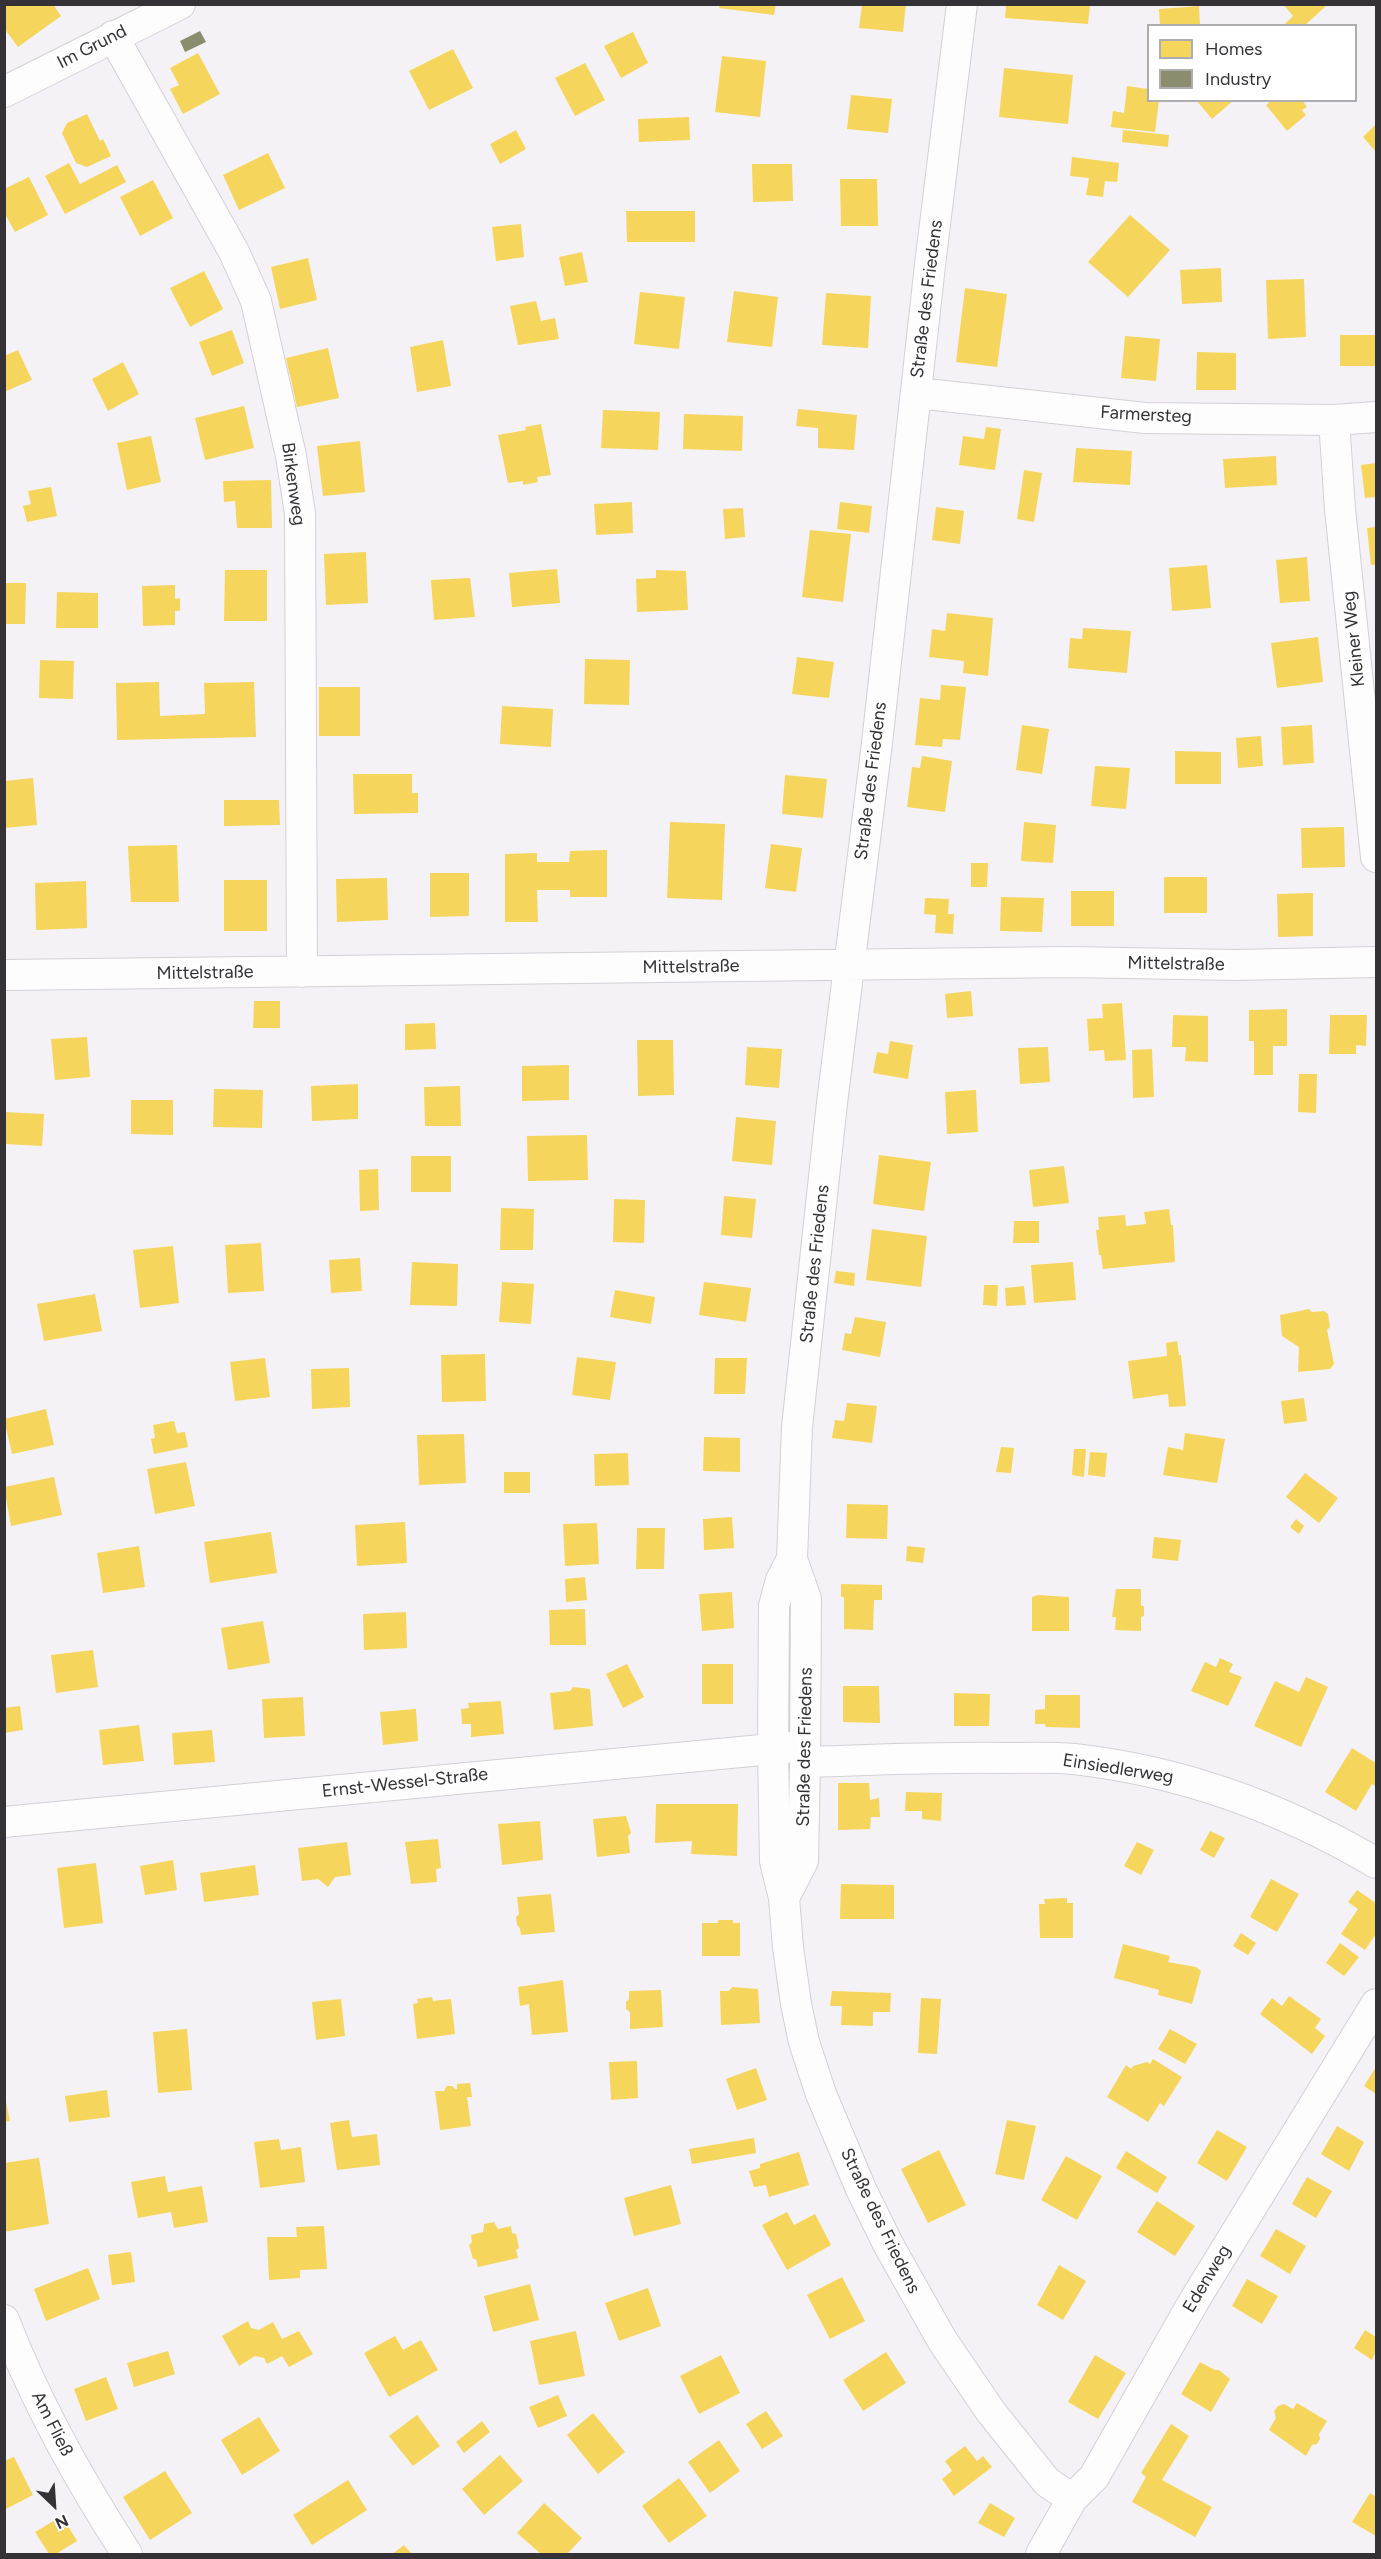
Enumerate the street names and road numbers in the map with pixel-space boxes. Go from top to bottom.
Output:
street label: Im Grund [54,20,130,74]
street label: Straße des Friedens [907,219,947,379]
street label: Farmersteg [1100,402,1192,428]
street label: Birkenweg [276,441,310,527]
street label: Kleiner Weg [1338,590,1370,688]
street label: Straße des Friedens [851,701,891,861]
street label: Mittelstraße [1127,952,1225,976]
street label: Mittelstraße [642,955,740,979]
street label: Mittelstraße [156,961,254,985]
street label: Straße des Friedens [796,1184,834,1344]
street label: Straße des Friedens [793,1667,817,1827]
street label: Einsiedlerweg [1061,1750,1175,1788]
street label: Ernst-Wessel-Straße [321,1764,489,1802]
street label: Straße des Friedens [835,2145,925,2297]
street label: Edenweg [1178,2241,1236,2317]
street label: Am Fließ [27,2388,77,2460]

